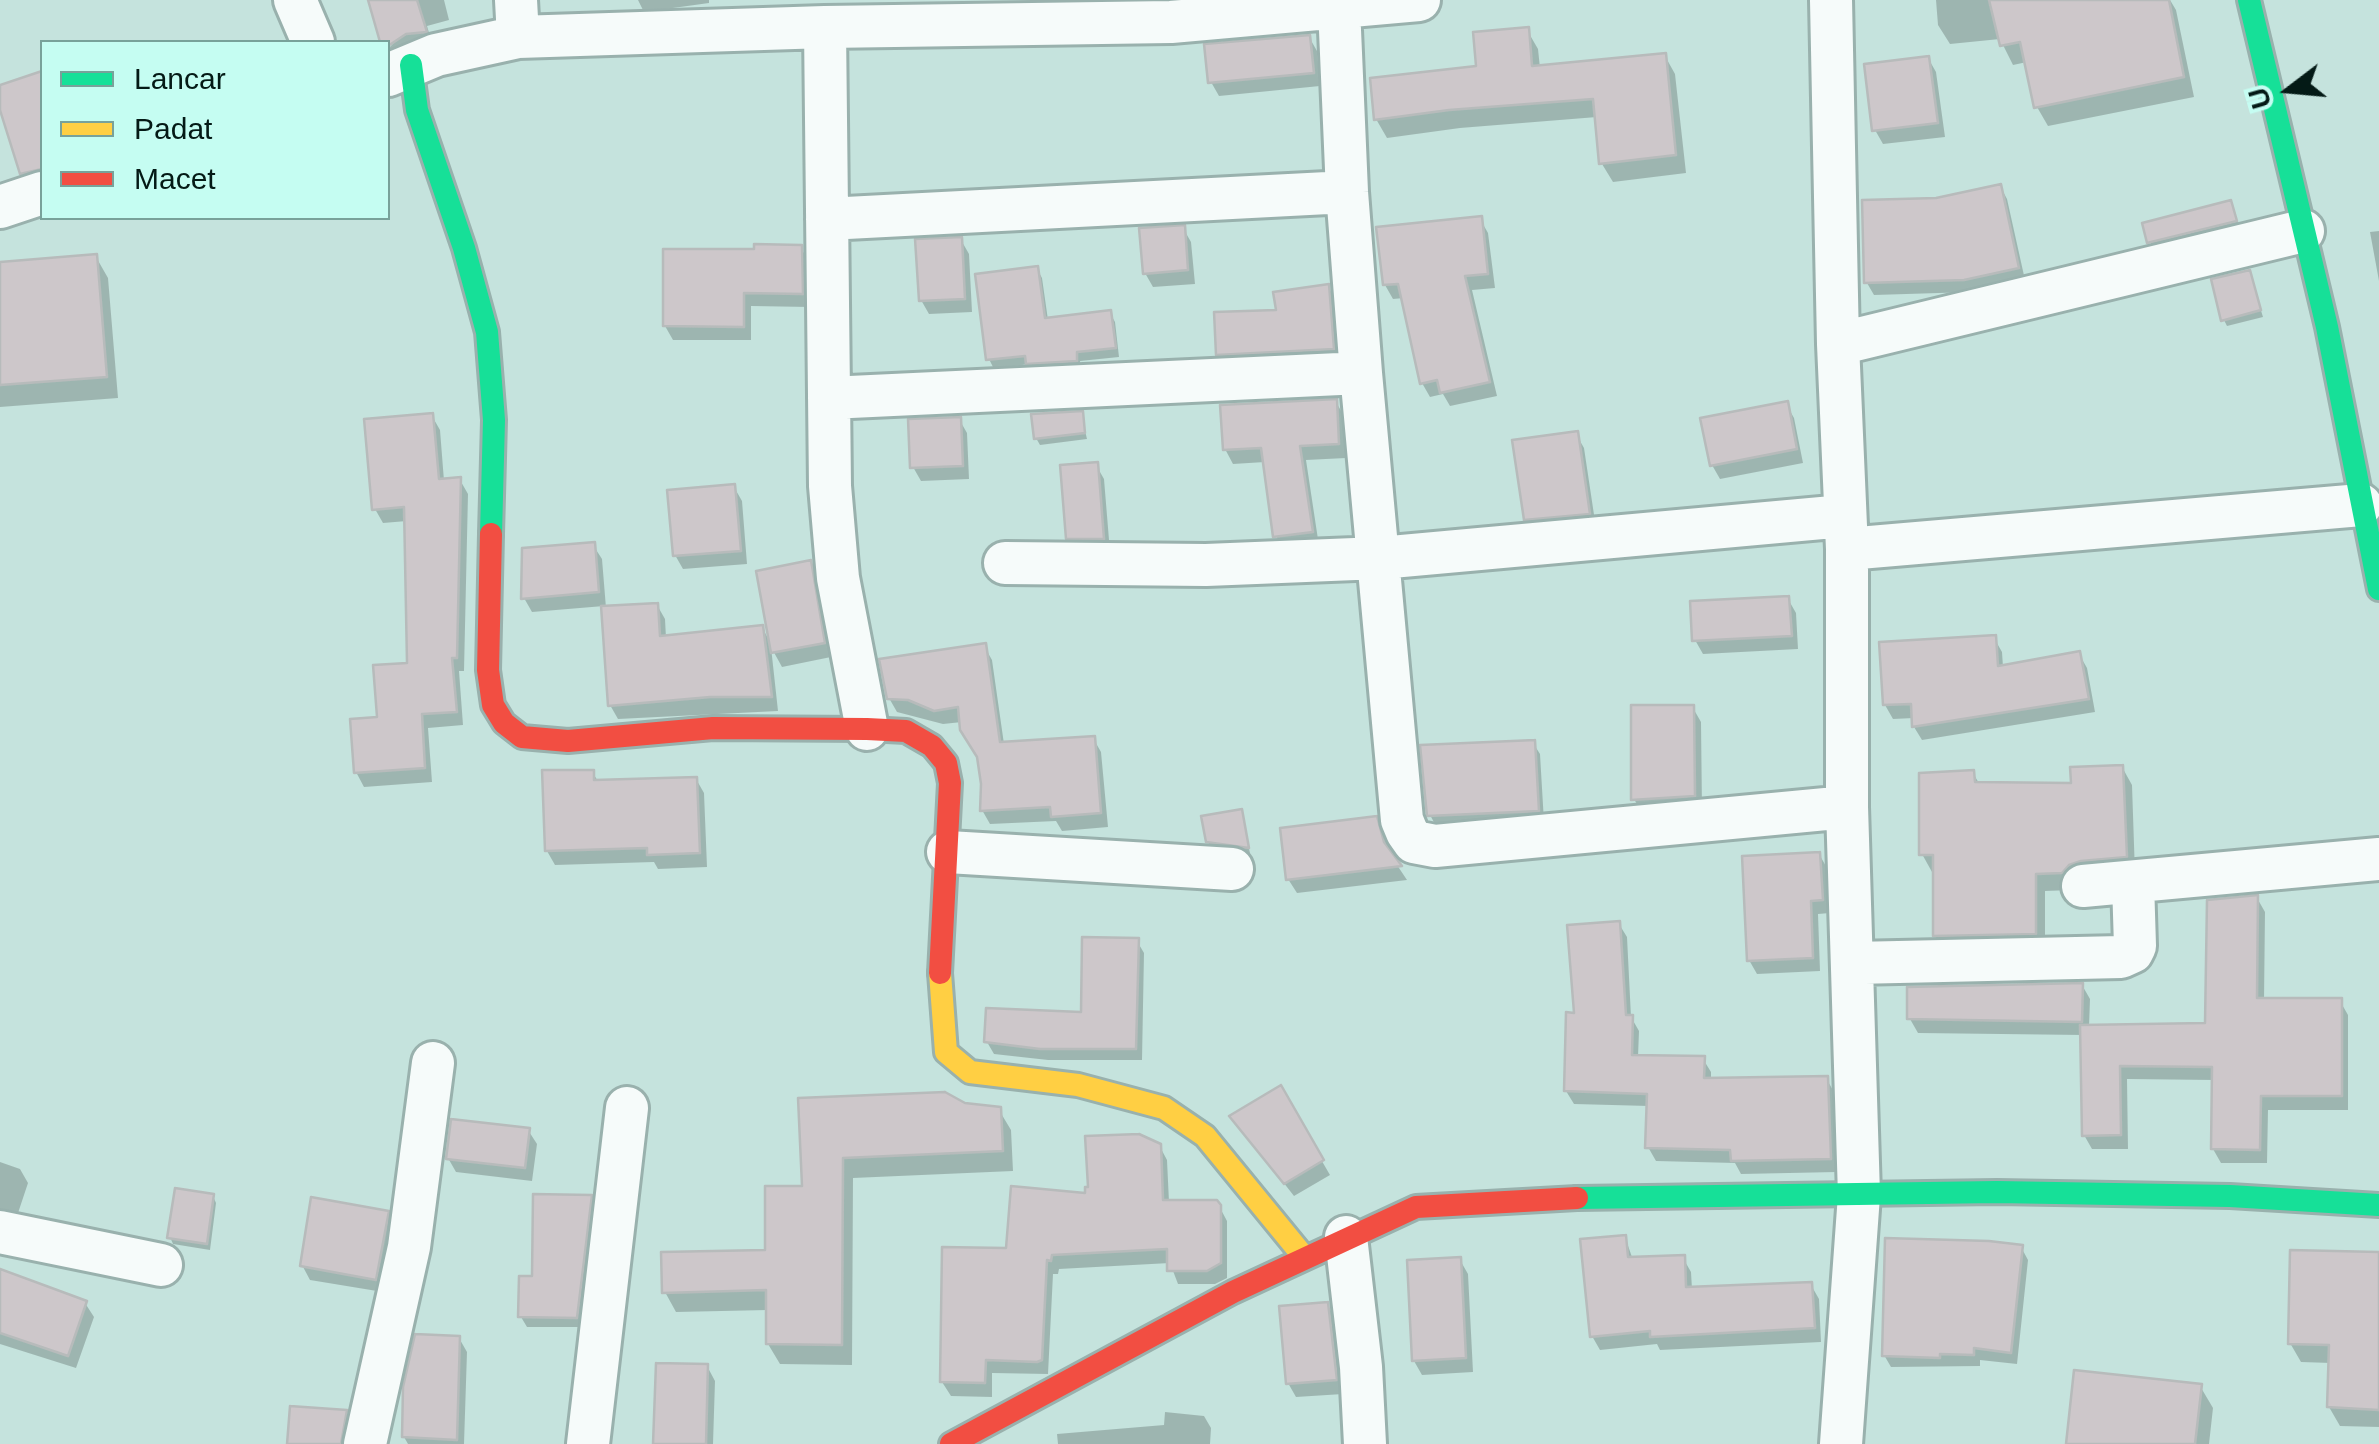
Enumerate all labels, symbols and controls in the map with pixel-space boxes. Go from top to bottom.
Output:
legend [40,40,390,220]
north arrow [2239,40,2339,140]
text: Lancar [134,62,226,95]
text: U [2242,84,2277,112]
text: Padat [134,112,212,145]
text: Macet [134,162,216,195]

